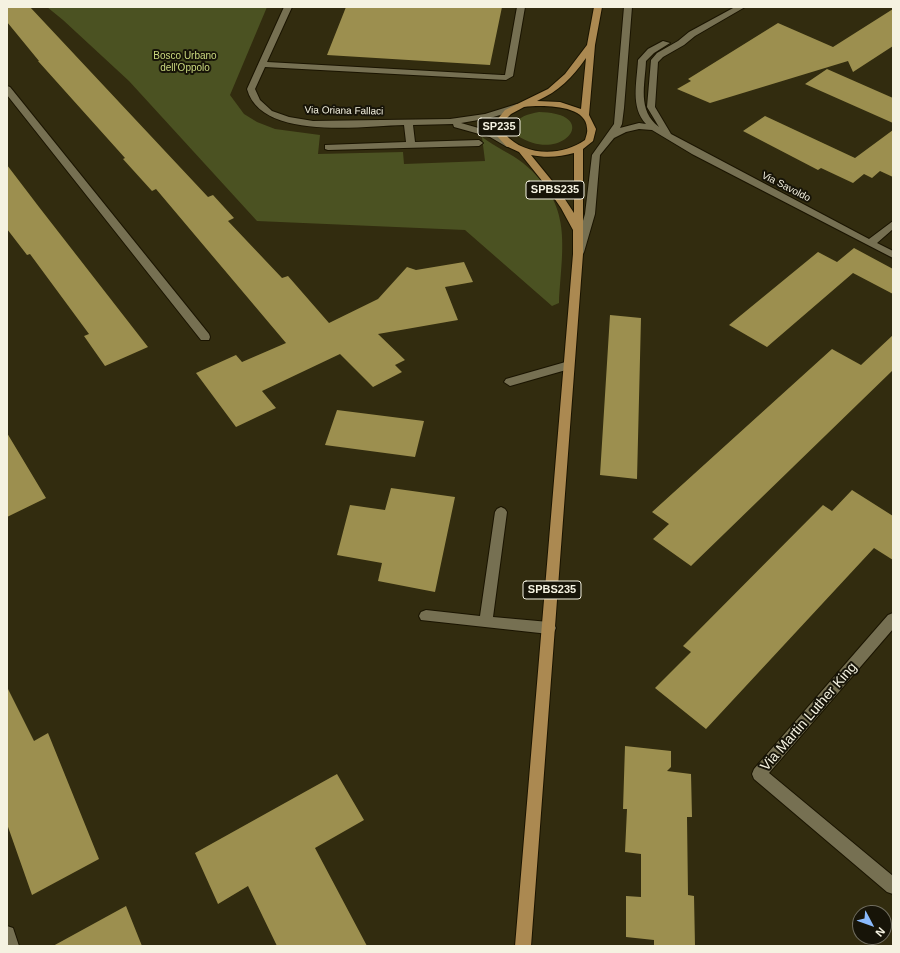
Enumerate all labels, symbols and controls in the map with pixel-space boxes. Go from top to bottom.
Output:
park label: Bosco Urbano dell'Oppolo [153,50,217,74]
street label: Via Oriana Fallaci [305,104,383,118]
road number: SP235 [478,118,520,136]
street label: Via Savoldo [760,170,812,204]
road number: SPBS235 [526,181,584,199]
road number: SPBS235 [523,581,581,599]
street label: Via Martin Luther King [757,659,861,775]
north arrow [852,905,892,945]
text: N [873,925,887,939]

